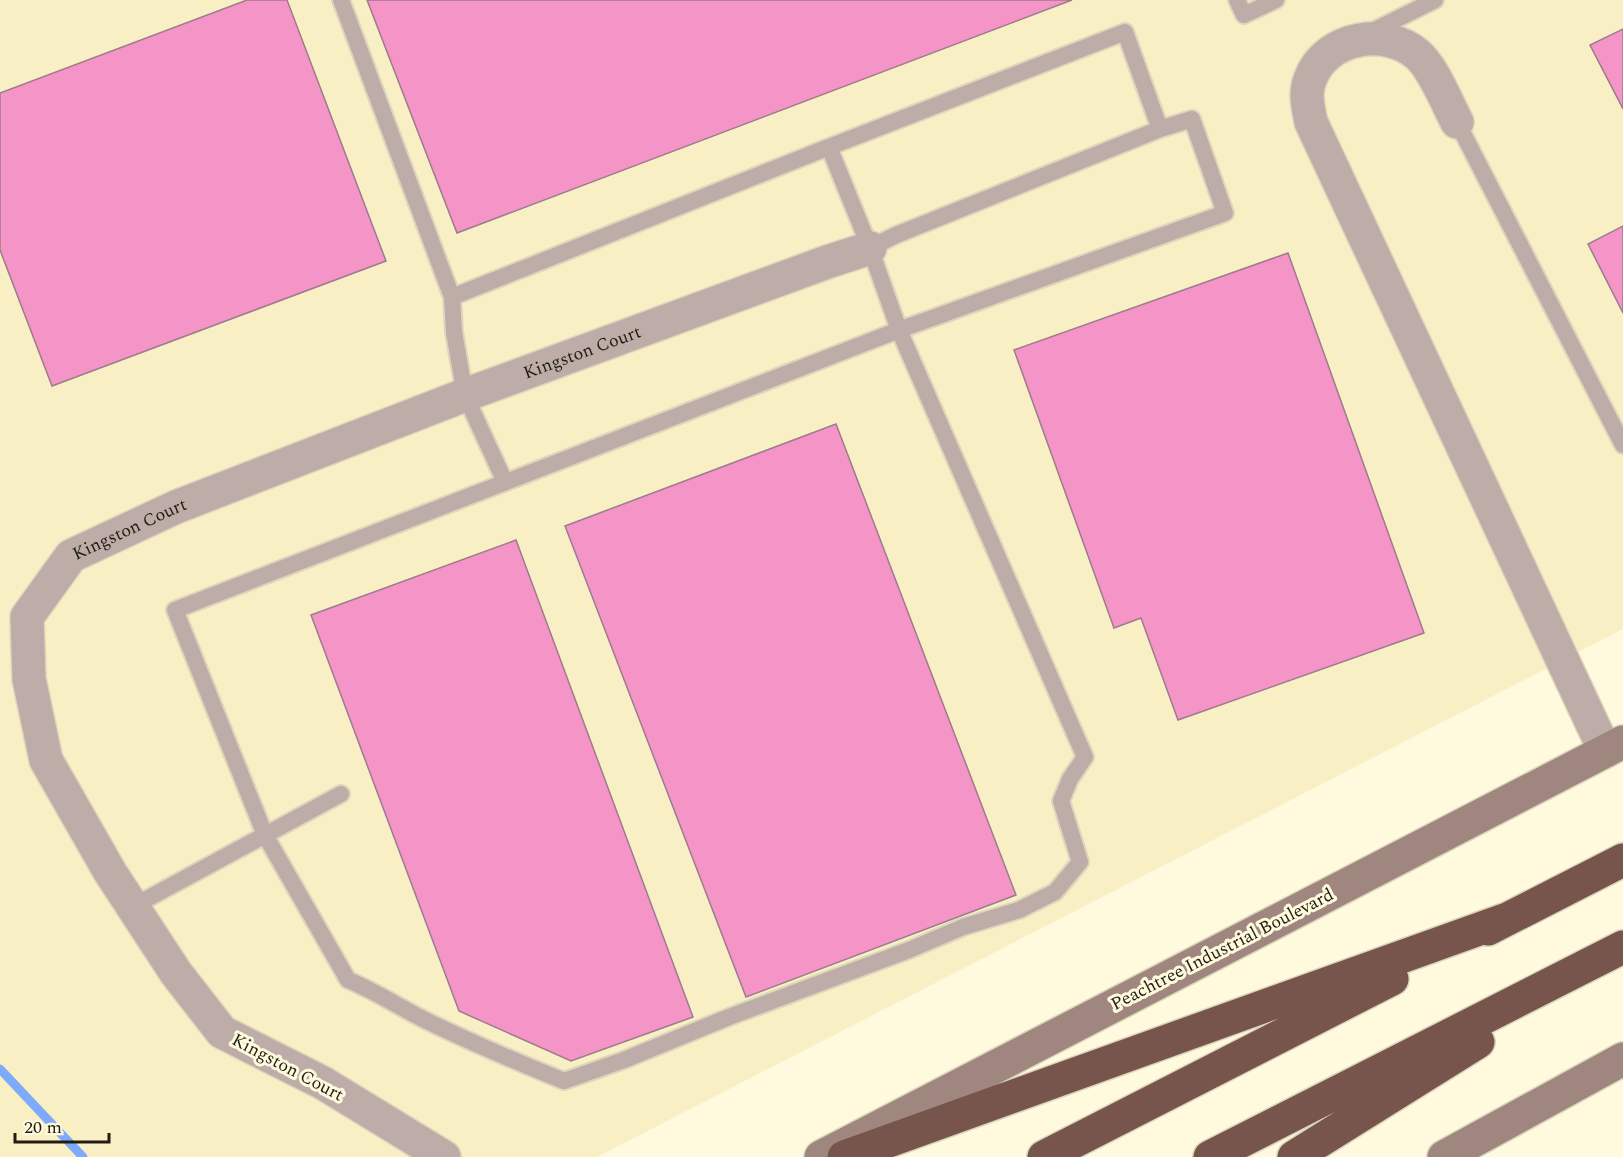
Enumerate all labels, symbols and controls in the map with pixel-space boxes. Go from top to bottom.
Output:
street label: Kingston Court [520,318,645,386]
street label: Kingston Court [68,491,191,568]
street label: Peachtree Industrial Boulevard [1106,881,1338,1018]
street label: Kingston Court [227,1027,349,1108]
scale bar [15,1106,110,1144]
text: 20 m [24,1114,62,1141]

